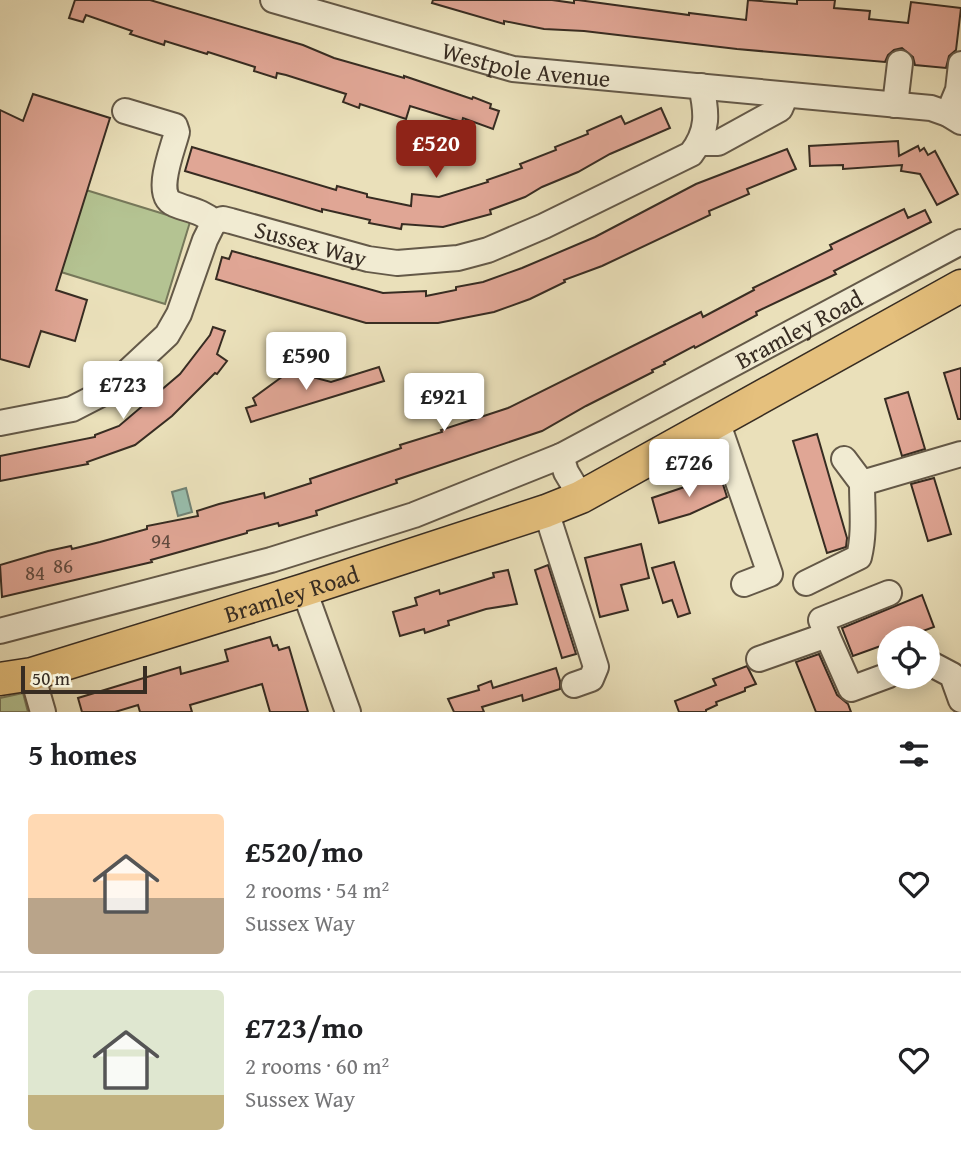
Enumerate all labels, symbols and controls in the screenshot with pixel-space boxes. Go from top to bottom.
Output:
street label: Westpole Avenue [438,32,612,96]
pin: £520 [395,120,477,180]
text: £520 [412,126,460,159]
street label: Sussex Way [251,211,371,275]
street label: Bramley Road [729,280,869,377]
pin: £590 [265,332,347,392]
text: £590 [282,338,330,371]
pin: £723 [82,362,164,421]
text: £723 [99,367,147,400]
pin: £921 [403,374,485,433]
text: £921 [420,379,468,412]
pin: £726 [648,440,730,499]
text: £726 [665,445,713,478]
house number: 94 [151,525,171,556]
house number: 86 [53,550,73,581]
street label: Bramley Road [220,556,364,631]
house number: 84 [25,557,45,588]
map controls [877,626,940,689]
button: locate [877,626,940,689]
scale bar [21,663,147,695]
text: 50 m [32,664,70,692]
text: 5 homes [28,732,137,776]
icon: filters [895,735,933,773]
text: £520/mo [245,829,363,873]
icon: home [84,842,168,926]
icon: heart [895,865,933,903]
text: 2 rooms · 54 m² [245,873,389,906]
text: Sussex Way [245,906,355,939]
text: £723/mo [245,1005,363,1049]
icon: home [84,1018,168,1102]
icon: heart [895,1041,933,1079]
text: 2 rooms · 60 m² [245,1049,389,1082]
text: Sussex Way [245,1082,355,1115]

